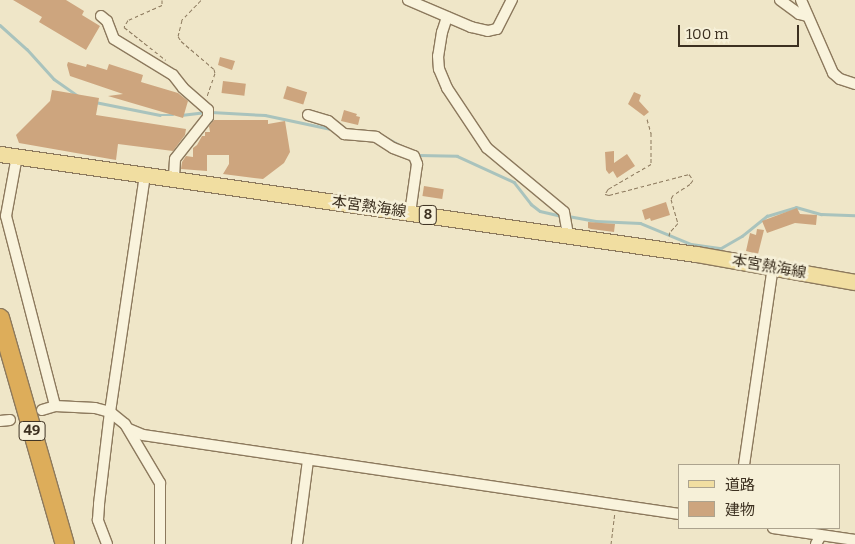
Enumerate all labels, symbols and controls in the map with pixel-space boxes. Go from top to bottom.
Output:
scale bar [680,15,801,47]
text: 100 m [686,25,729,43]
street label: 本宮熱海線 [331,193,407,221]
road number: 8 [418,204,438,226]
street label: 本宮熱海線 [731,252,807,282]
road number: 49 [18,420,46,442]
legend [678,464,840,529]
text: 道路 [725,476,755,494]
text: 建物 [725,501,755,519]

